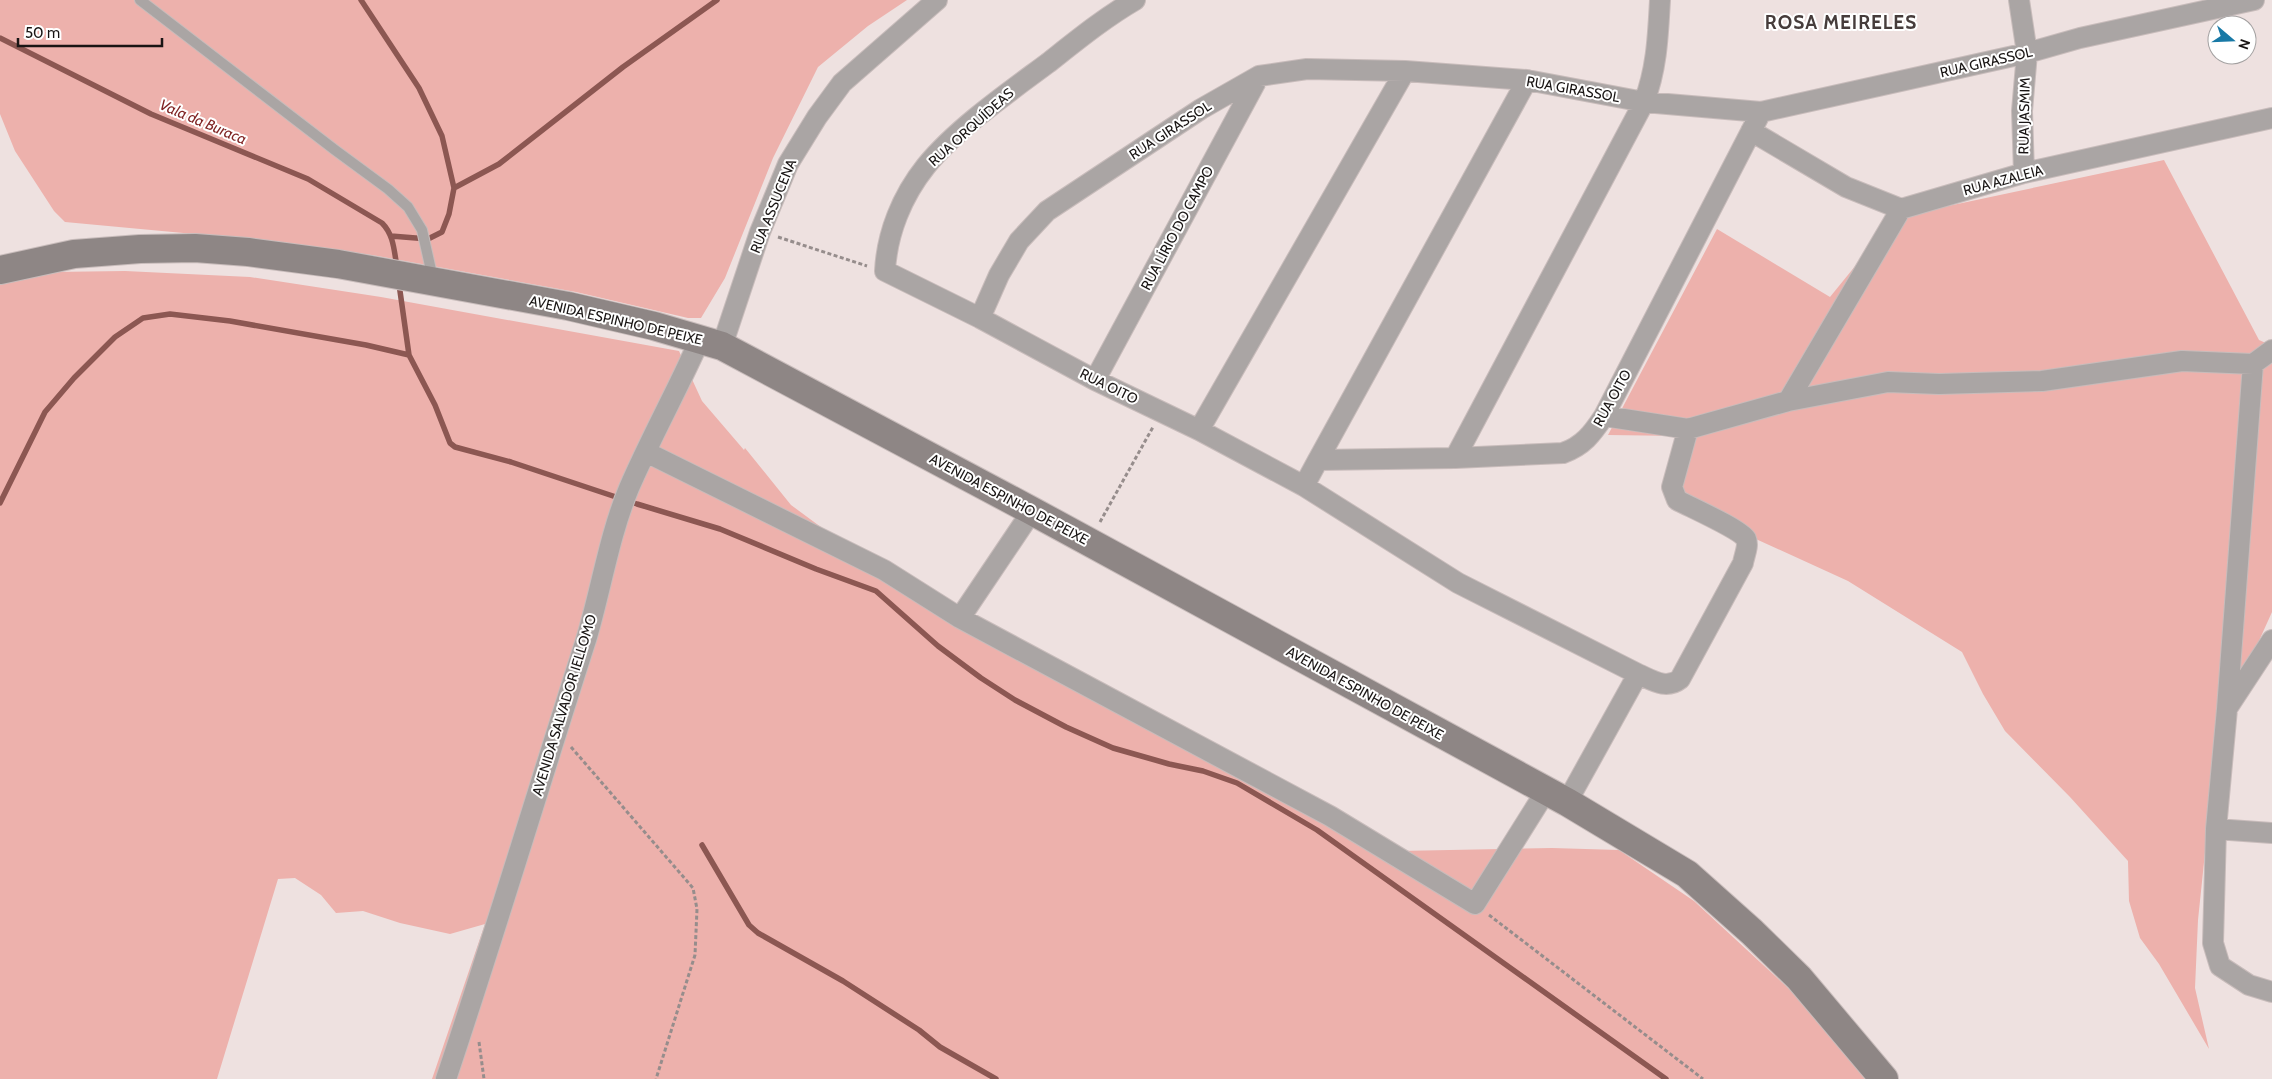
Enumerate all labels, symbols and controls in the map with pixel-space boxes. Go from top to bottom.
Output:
district label: ROSA MEIRELES [1765,11,1917,34]
scale bar [18,15,161,47]
north arrow [2207,15,2257,65]
text: 50 m [25,24,60,42]
text: N [2234,37,2254,52]
street label: RUA GIRASSOL [1938,43,2034,81]
street label: RUA GIRASSOL [1525,72,1621,106]
street label: RUA JASMIM [2014,78,2034,154]
street label: RUA ORQUÍDEAS [925,84,1017,170]
water label: Vala da Buraca [157,96,249,148]
street label: RUA GIRASSOL [1126,97,1214,163]
street label: RUA ASSUCENA [746,156,800,256]
street label: RUA AZALEIA [1961,161,2045,199]
street label: RUA LÍRIO DO CAMPO [1137,163,1217,293]
street label: AVENIDA ESPINHO DE PEIXE [528,291,705,349]
street label: RUA OITO [1077,364,1141,408]
street label: RUA OITO [1589,366,1635,430]
street label: AVENIDA ESPINHO DE PEIXE [927,449,1092,549]
street label: AVENIDA SALVADOR IELLOMO [528,612,600,798]
street label: AVENIDA ESPINHO DE PEIXE [1283,642,1447,744]

